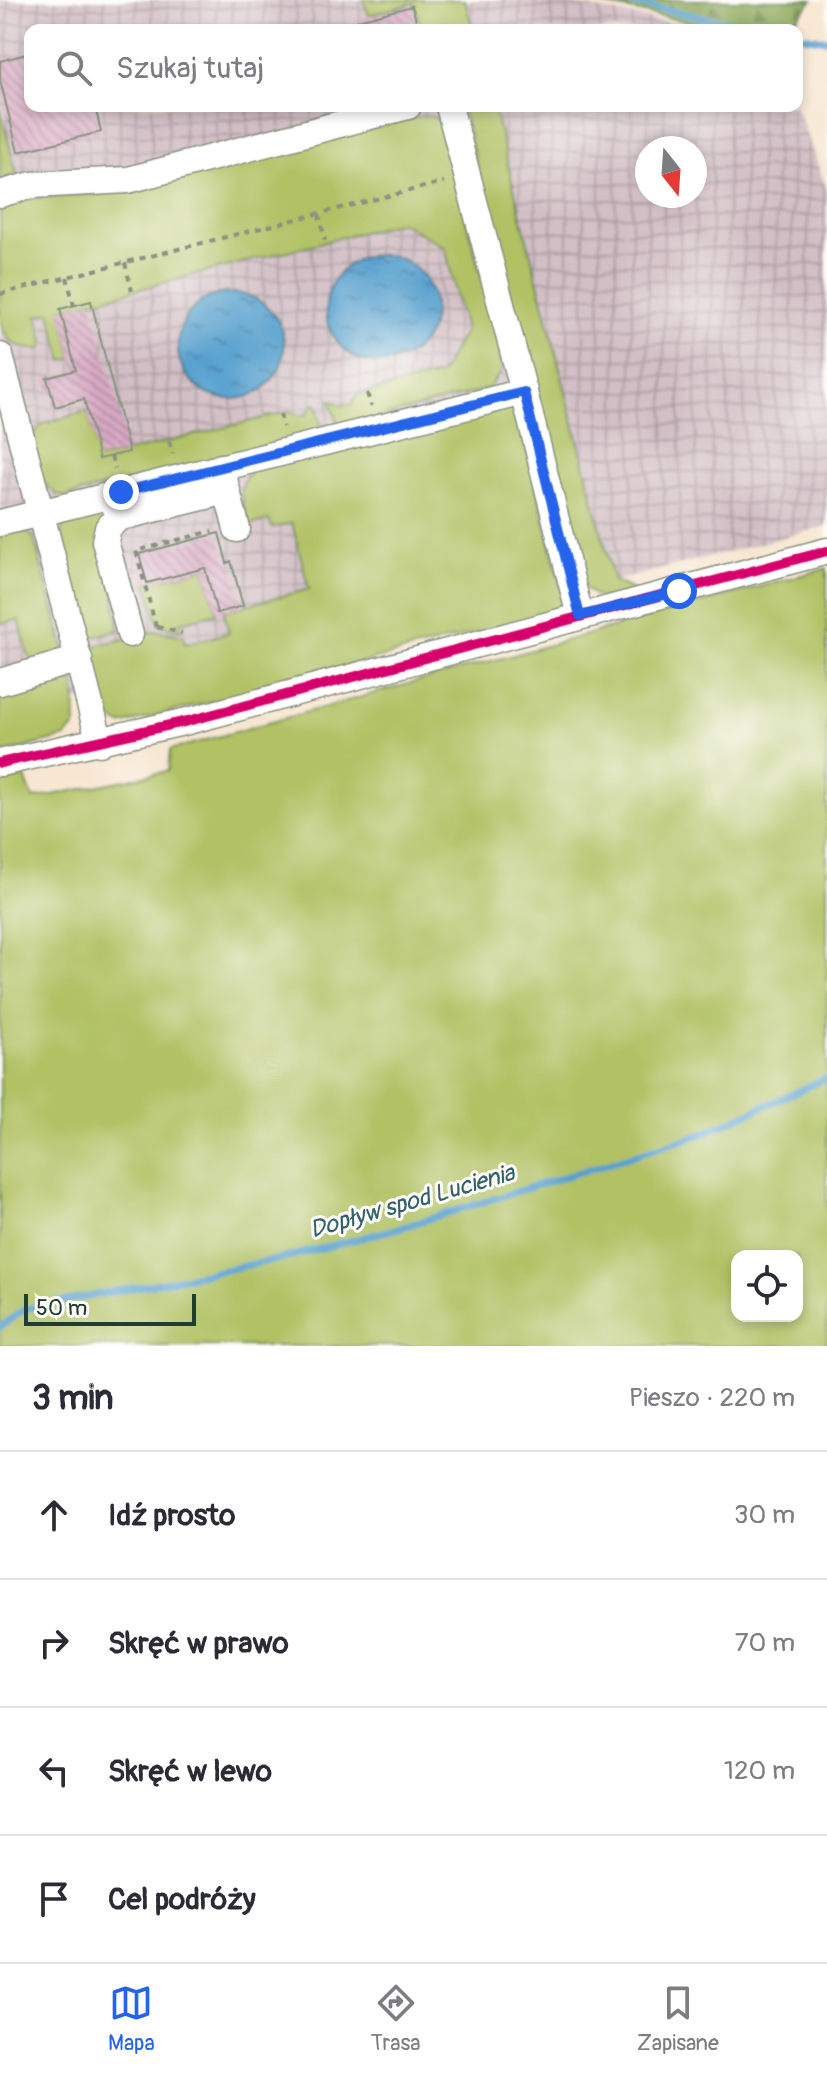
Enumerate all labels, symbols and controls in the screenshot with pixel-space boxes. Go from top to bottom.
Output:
search box [24,24,803,112]
icon: search [52,46,96,90]
text: Szukaj tutaj [116,50,264,87]
north arrow [635,136,707,208]
route end [103,474,139,510]
route start [661,573,697,609]
water label: Dopływ spod Lucienia [307,1158,520,1245]
map controls [731,1250,803,1322]
button: locate [731,1250,803,1322]
scale bar [24,1290,196,1326]
text: 50 m [36,1294,87,1322]
text: 3 min [32,1377,114,1420]
text: Pieszo · 220 m [629,1382,795,1414]
icon: ahead [32,1493,76,1537]
text: Idź prosto [108,1497,235,1534]
text: 30 m [734,1499,795,1531]
icon: right [32,1621,76,1665]
text: Skręć w prawo [108,1625,289,1662]
text: 70 m [735,1627,795,1659]
icon: left [32,1749,76,1793]
text: Skręć w lewo [108,1753,272,1790]
text: 120 m [724,1755,795,1787]
icon: arrive [32,1877,76,1921]
text: Cel podróży [108,1881,256,1918]
tab: Mapa [108,1981,155,2057]
tab: Trasa [371,1981,421,2057]
tab: Zapisane [637,1981,719,2057]

